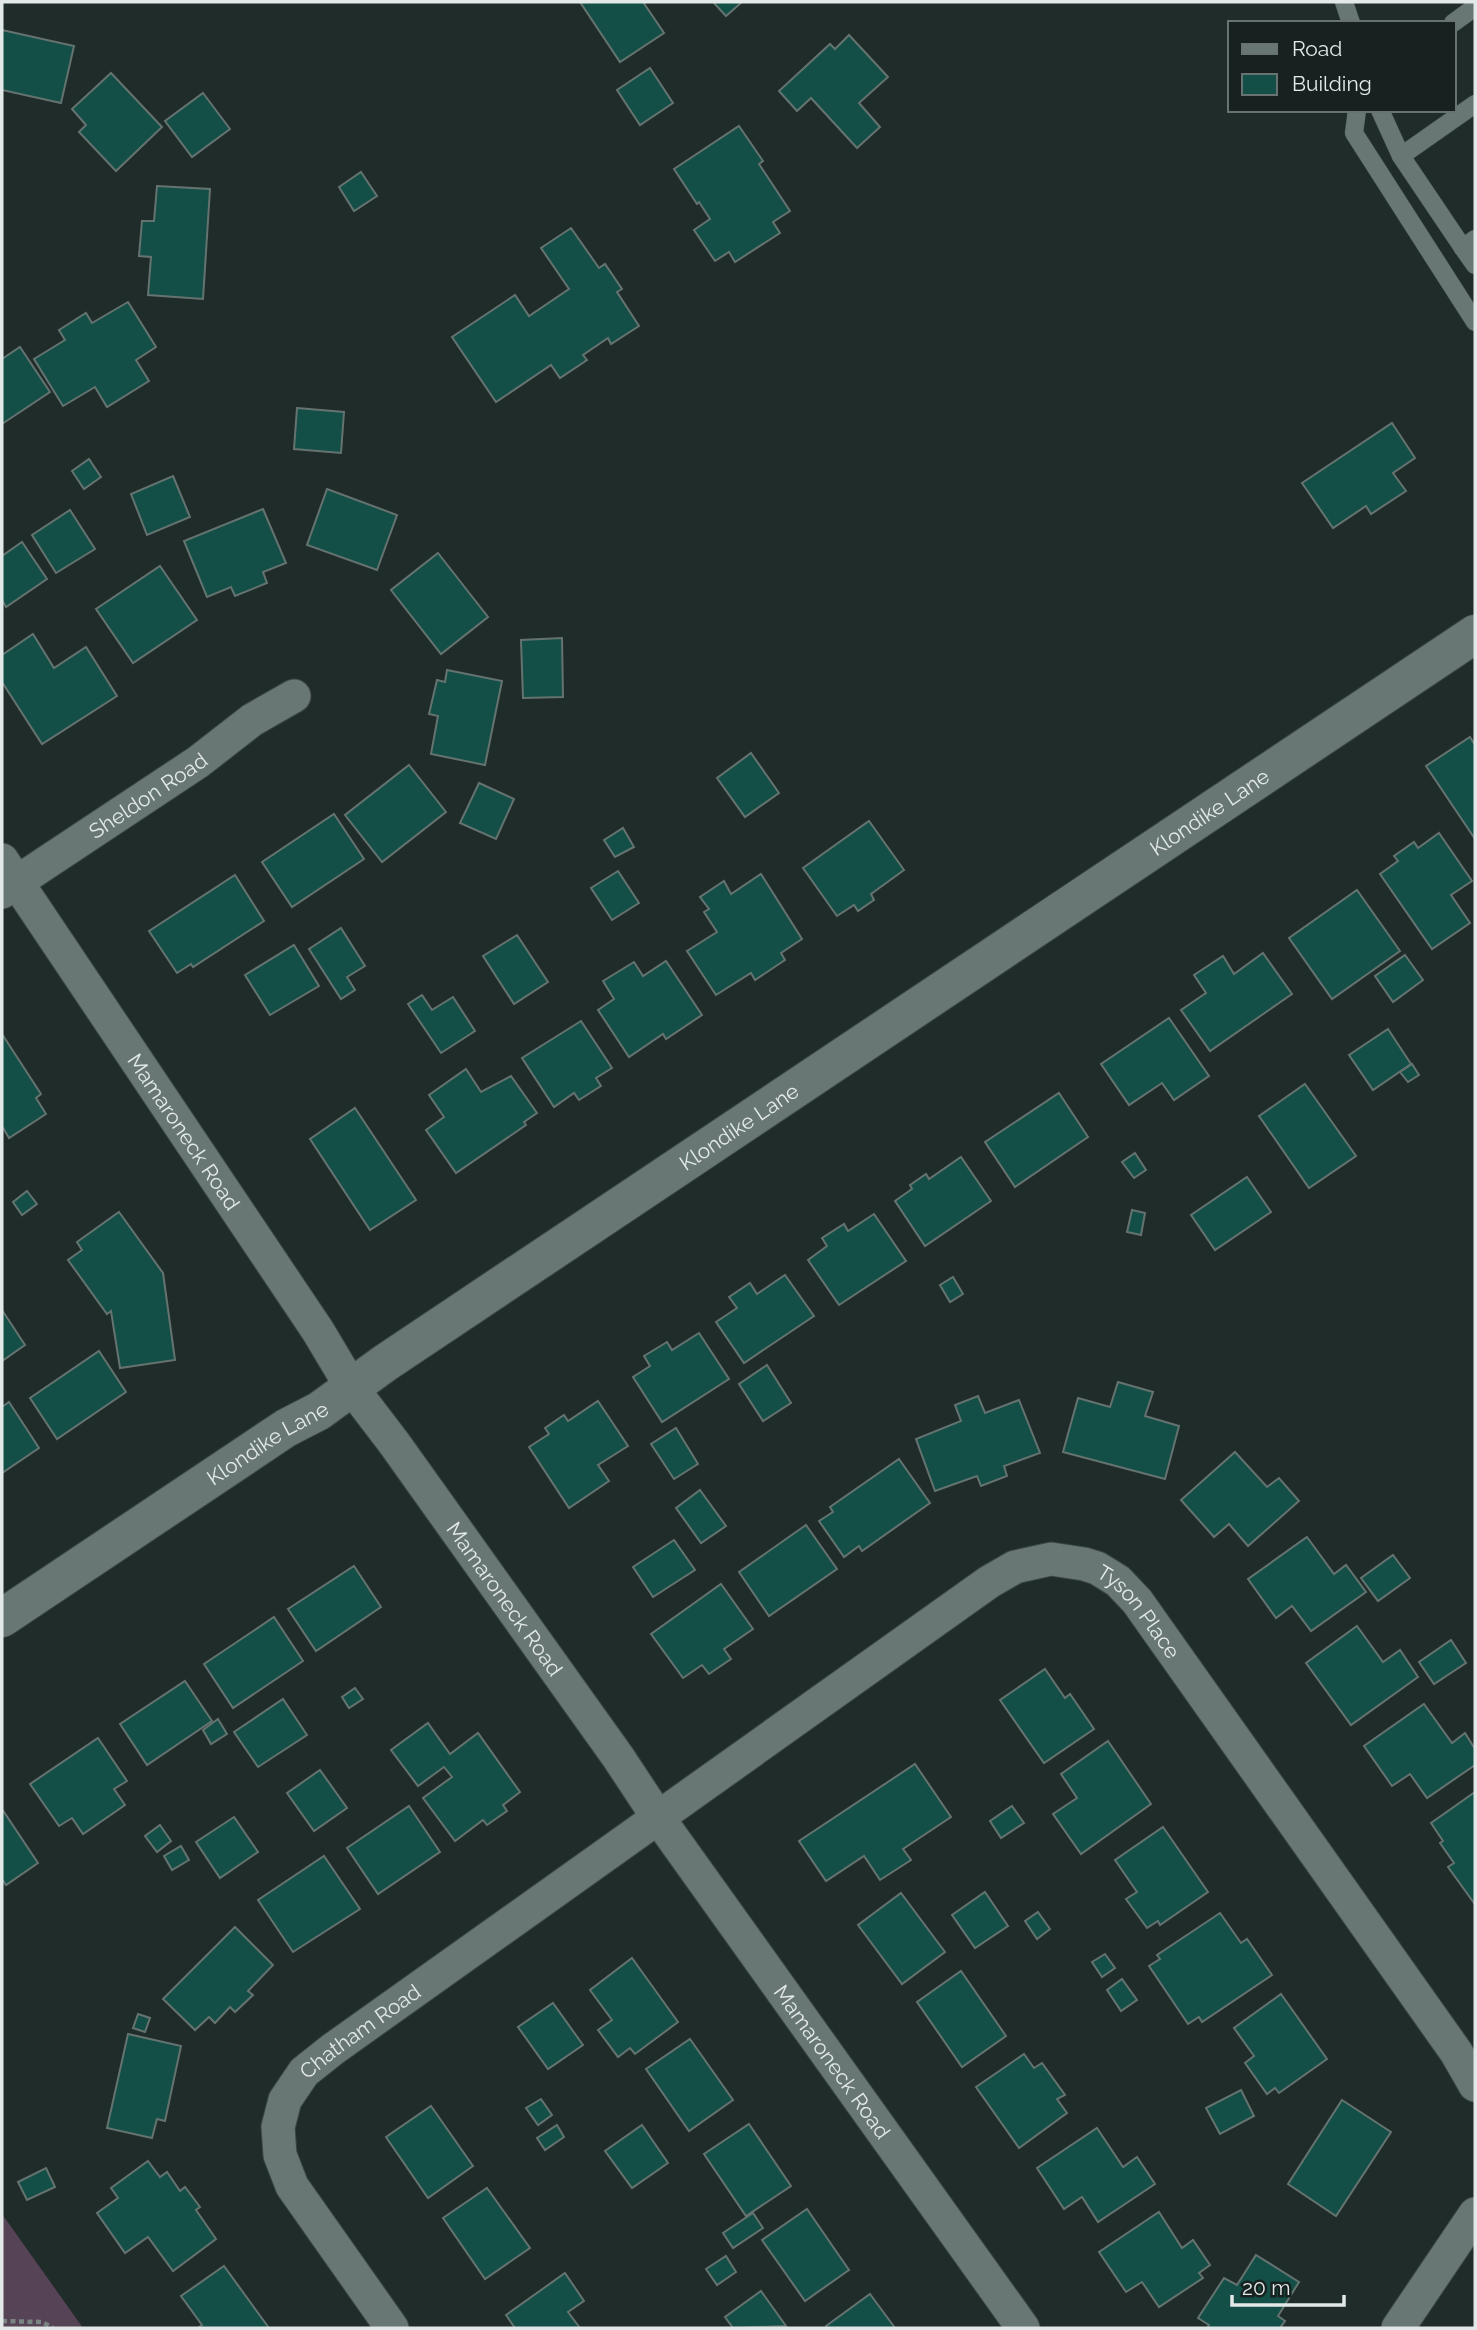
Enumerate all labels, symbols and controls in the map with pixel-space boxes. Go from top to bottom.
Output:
legend [1228,21,1456,112]
text: Road [1292,36,1342,61]
text: Building [1292,71,1372,96]
street label: Sheldon Road [84,747,212,843]
street label: Klondike Lane [1145,763,1274,861]
street label: Mamaroneck Road [123,1049,246,1215]
street label: Klondike Lane [674,1078,803,1175]
street label: Klondike Lane [202,1396,333,1490]
street label: Mamaroneck Road [442,1517,568,1680]
street label: Tyson Place [1093,1559,1186,1663]
street label: Chatham Road [294,1978,425,2083]
street label: Mamaroneck Road [769,1980,896,2143]
scale bar [1232,2264,1344,2308]
text: 20 m [1242,2275,1290,2300]

